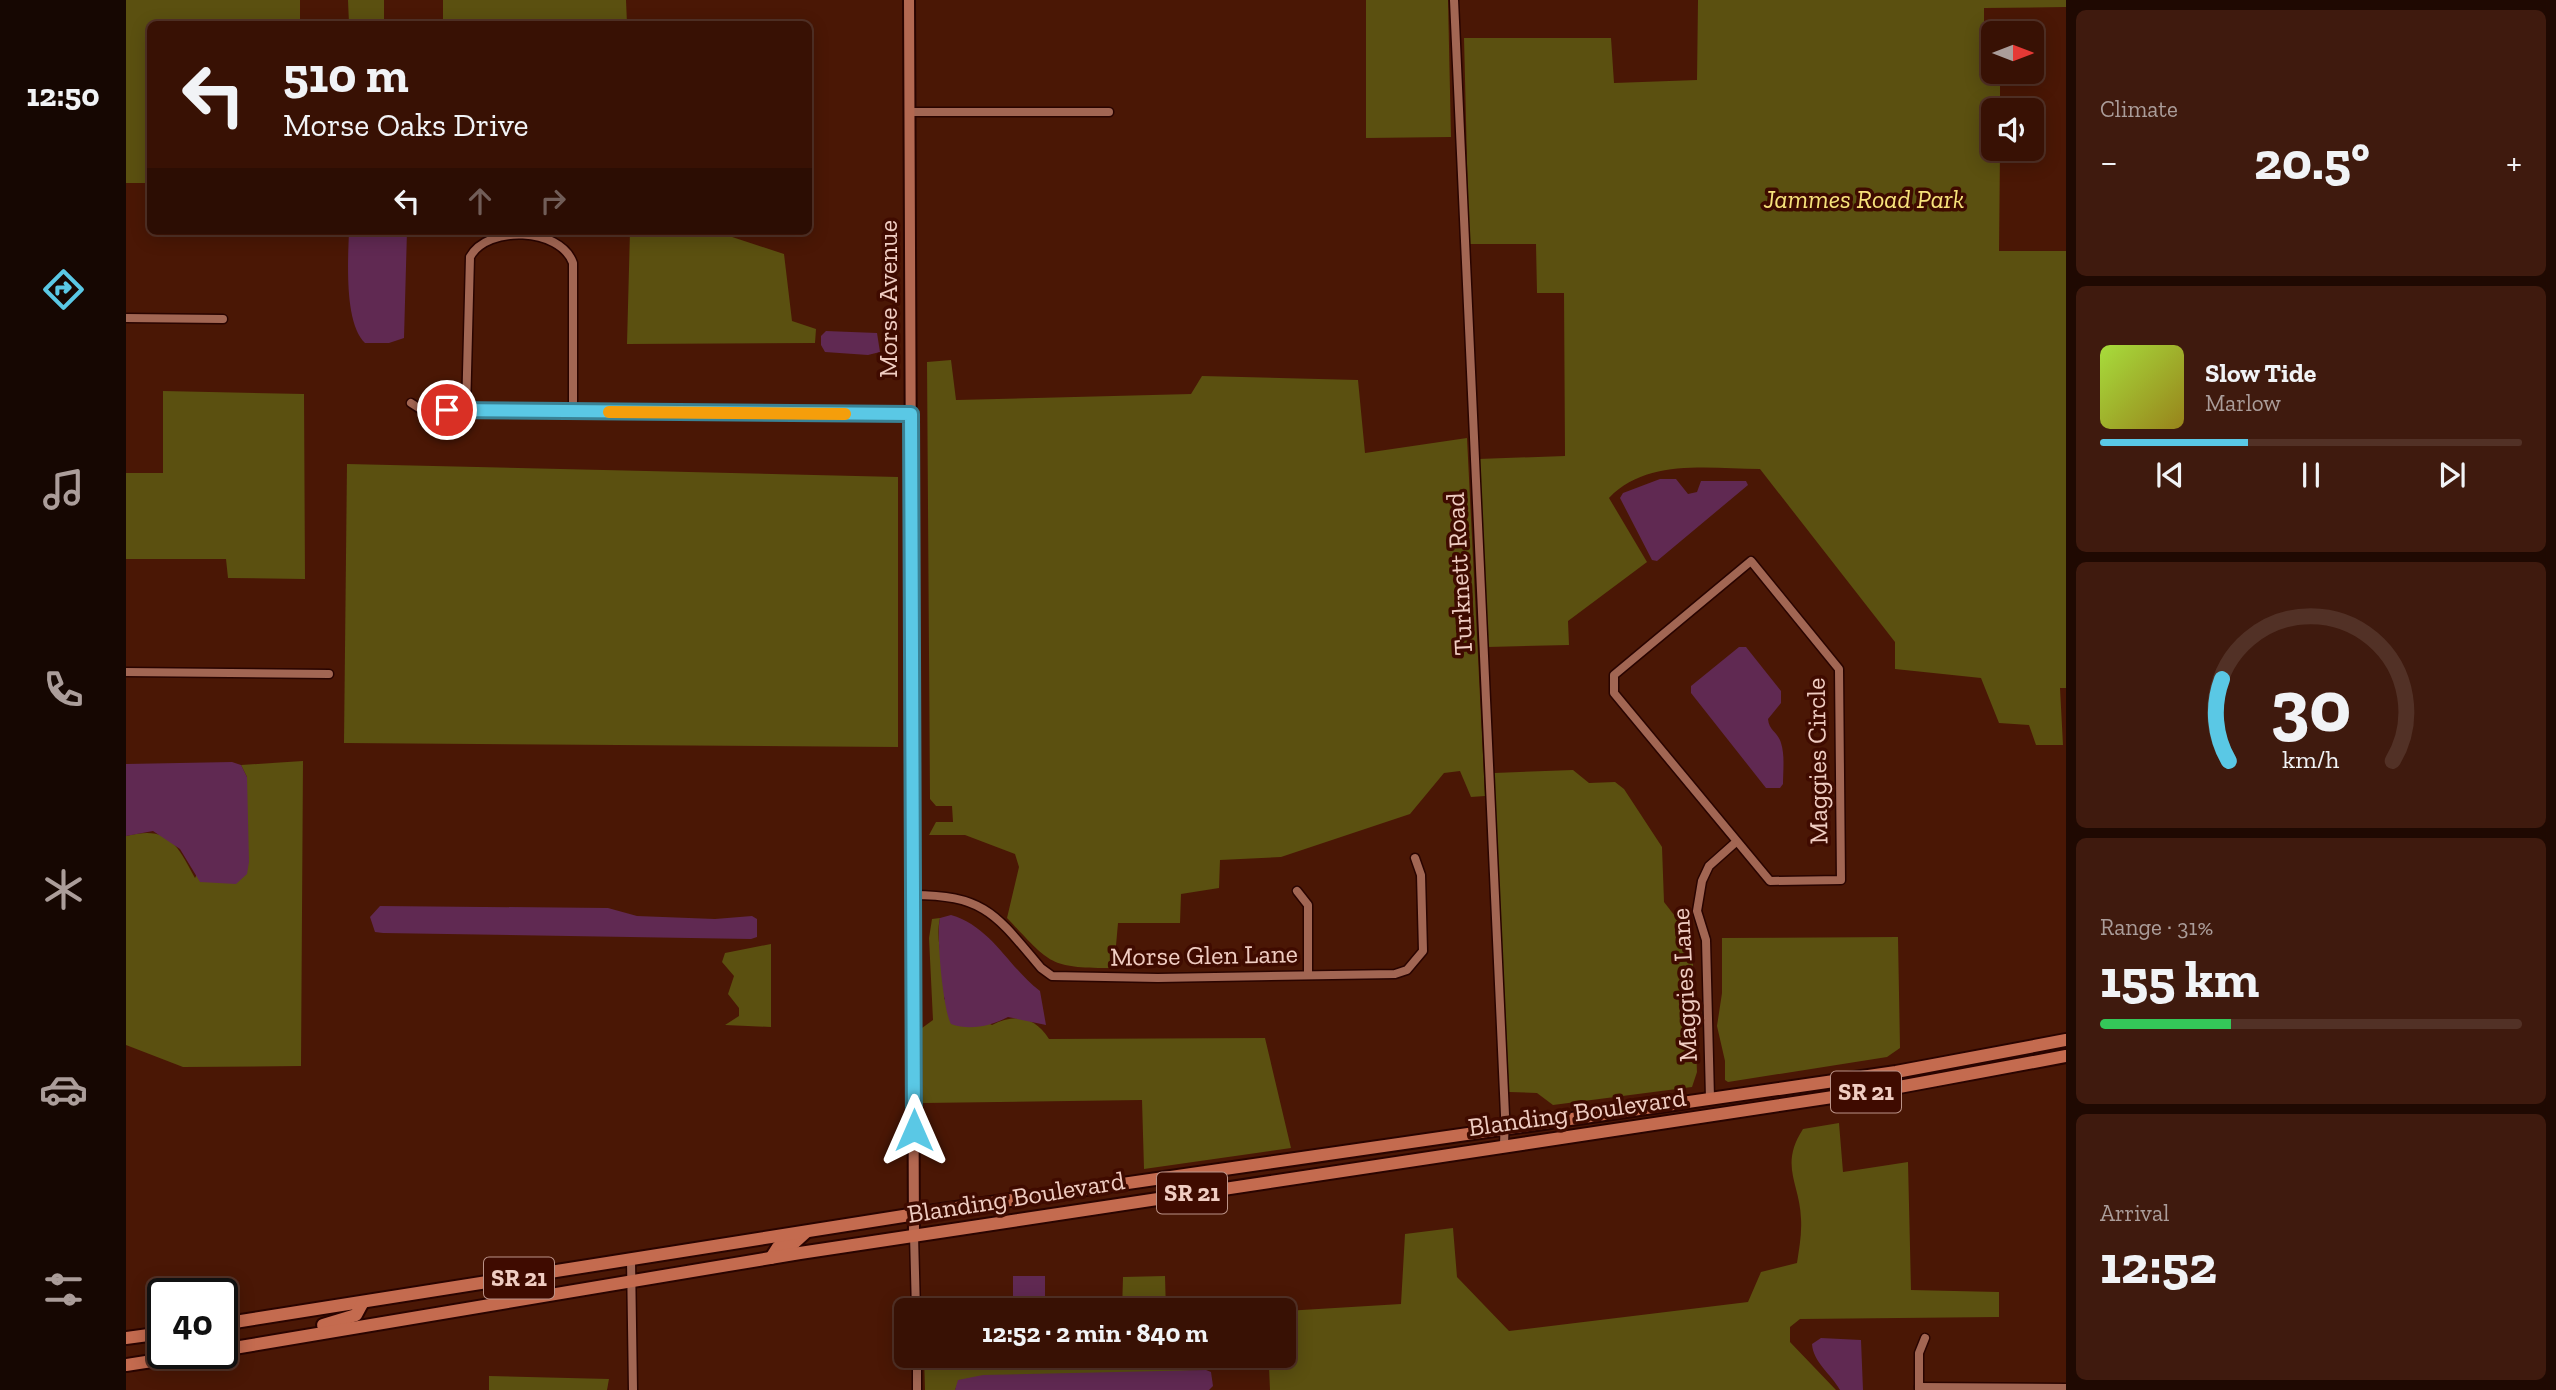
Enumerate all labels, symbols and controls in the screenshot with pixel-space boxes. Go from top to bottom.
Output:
north arrow [1981,21,2044,84]
map controls [1981,21,2044,161]
text: 510 m [283,46,409,105]
icon: left [168,49,259,140]
text: 12:50 [26,76,100,114]
text: Climate [2100,95,2178,123]
button: sound [1981,98,2044,161]
text: Morse Oaks Drive [283,106,529,144]
text: 20.5° [2254,130,2370,192]
text: − [2100,139,2118,185]
text: + [2506,139,2522,185]
icon: left [388,182,426,220]
icon: ahead [461,182,499,220]
icon: right [534,182,572,220]
park label: Jammes Road Park [1763,183,1964,215]
street label: Morse Avenue [872,220,904,378]
icon: directions [39,265,88,314]
text: Slow Tide [2205,357,2316,389]
pin [417,380,477,440]
text: Marlow [2205,389,2281,417]
icon: arrive [428,391,466,429]
icon: previous [2151,456,2189,494]
icon: pause [2292,456,2330,494]
icon: next [2433,456,2471,494]
icon: music [39,465,88,514]
street label: Turknett Road [1439,492,1479,656]
text: 30 [2271,662,2351,750]
icon: phone [39,665,88,714]
street label: Maggies Circle [1800,677,1834,845]
text: km/h [2282,744,2340,774]
icon: climate [39,865,88,914]
street label: Maggies Lane [1664,907,1704,1063]
text: Range · 31% [2100,913,2213,941]
street label: Morse Glen Lane [1110,937,1298,973]
text: 155 km [2100,948,2259,1010]
icon: car [39,1065,88,1114]
road number: SR 21 [1831,1072,1901,1112]
street label: Blanding Boulevard [1466,1081,1688,1143]
position arrow [877,1093,951,1167]
street label: Blanding Boulevard [905,1164,1127,1230]
road number: SR 21 [1157,1172,1227,1213]
text: Arrival [2100,1199,2169,1227]
text: 12:52 [2100,1234,2217,1296]
road number: SR 21 [484,1258,554,1298]
icon: filters [39,1265,88,1314]
speed limit sign: 40 [147,1278,238,1369]
text: 12:52 · 2 min · 840 m [982,1317,1208,1349]

